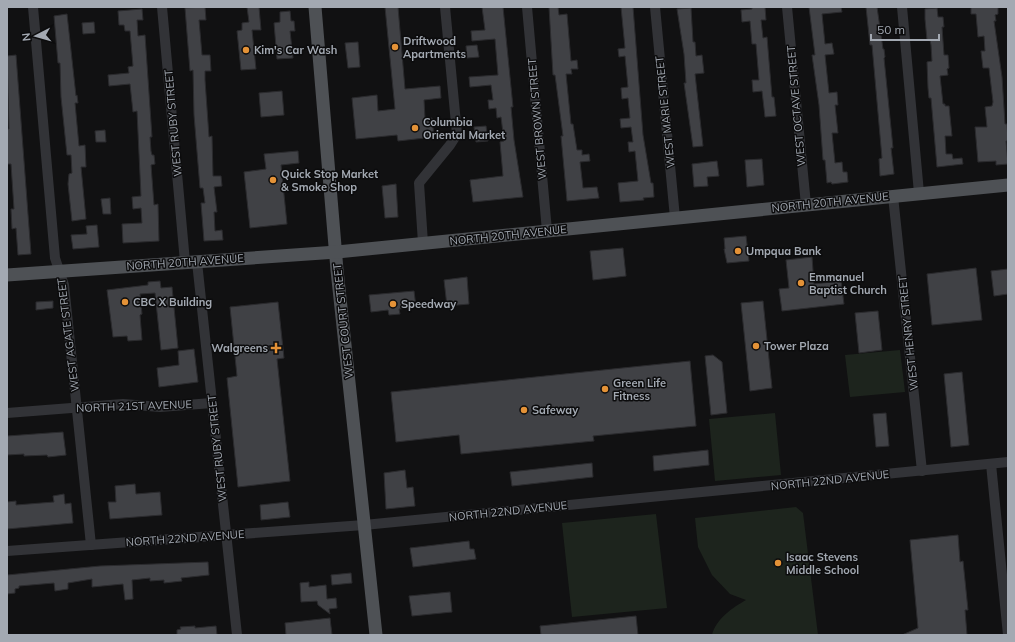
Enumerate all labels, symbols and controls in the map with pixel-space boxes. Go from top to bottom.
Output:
north arrow [16,16,56,56]
scale bar [871,16,939,42]
text: 50 m [877,22,905,37]
text: N [19,32,33,42]
place label: Driftwood Apartments [403,34,466,61]
marker: Driftwood Apartments [390,42,400,52]
place label: Kim's Car Wash [254,43,337,57]
marker: Kim's Car Wash [241,45,251,55]
street label: WEST OCTAVE STREET [784,45,808,167]
street label: WEST MARIE STREET [652,55,678,169]
street label: WEST BROWN STREET [525,57,549,180]
street label: WEST RUBY STREET [161,68,185,177]
place label: Columbia Oriental Market [423,115,505,142]
marker: Columbia Oriental Market [410,123,420,133]
place label: Quick Stop Market & Smoke Shop [281,167,378,194]
marker: Quick Stop Market & Smoke Shop [268,175,278,185]
street label: NORTH 20TH AVENUE [771,189,889,215]
street label: NORTH 20TH AVENUE [449,222,567,248]
place label: Umpqua Bank [746,244,822,258]
marker: Umpqua Bank [733,246,743,256]
street label: NORTH 20TH AVENUE [126,251,244,273]
street label: WEST COURT STREET [330,262,356,379]
place label: Emmanuel Baptist Church [809,270,887,297]
street label: WEST HENRY STREET [895,275,921,391]
street label: WEST AGATE STREET [54,277,82,393]
marker: Emmanuel Baptist Church [796,278,806,288]
place label: CBC X Building [133,295,212,309]
marker: CBC X Building [120,297,130,307]
place label: Speedway [401,297,456,311]
marker: Speedway [388,299,398,309]
place label: Tower Plaza [764,339,829,353]
place label: Walgreens [211,341,268,355]
marker: Tower Plaza [751,341,761,351]
marker: Walgreens [271,343,281,353]
place label: Green Life Fitness [613,376,666,403]
marker: Green Life Fitness [600,384,610,394]
street label: WEST RUBY STREET [204,393,230,502]
street label: NORTH 21ST AVENUE [76,397,192,415]
place label: Safeway [532,403,578,417]
marker: Safeway [519,405,529,415]
street label: NORTH 22ND AVENUE [770,467,890,493]
street label: NORTH 22ND AVENUE [448,498,568,524]
street label: NORTH 22ND AVENUE [125,527,245,549]
place label: Isaac Stevens Middle School [786,550,859,577]
marker: Isaac Stevens Middle School [773,558,783,568]

